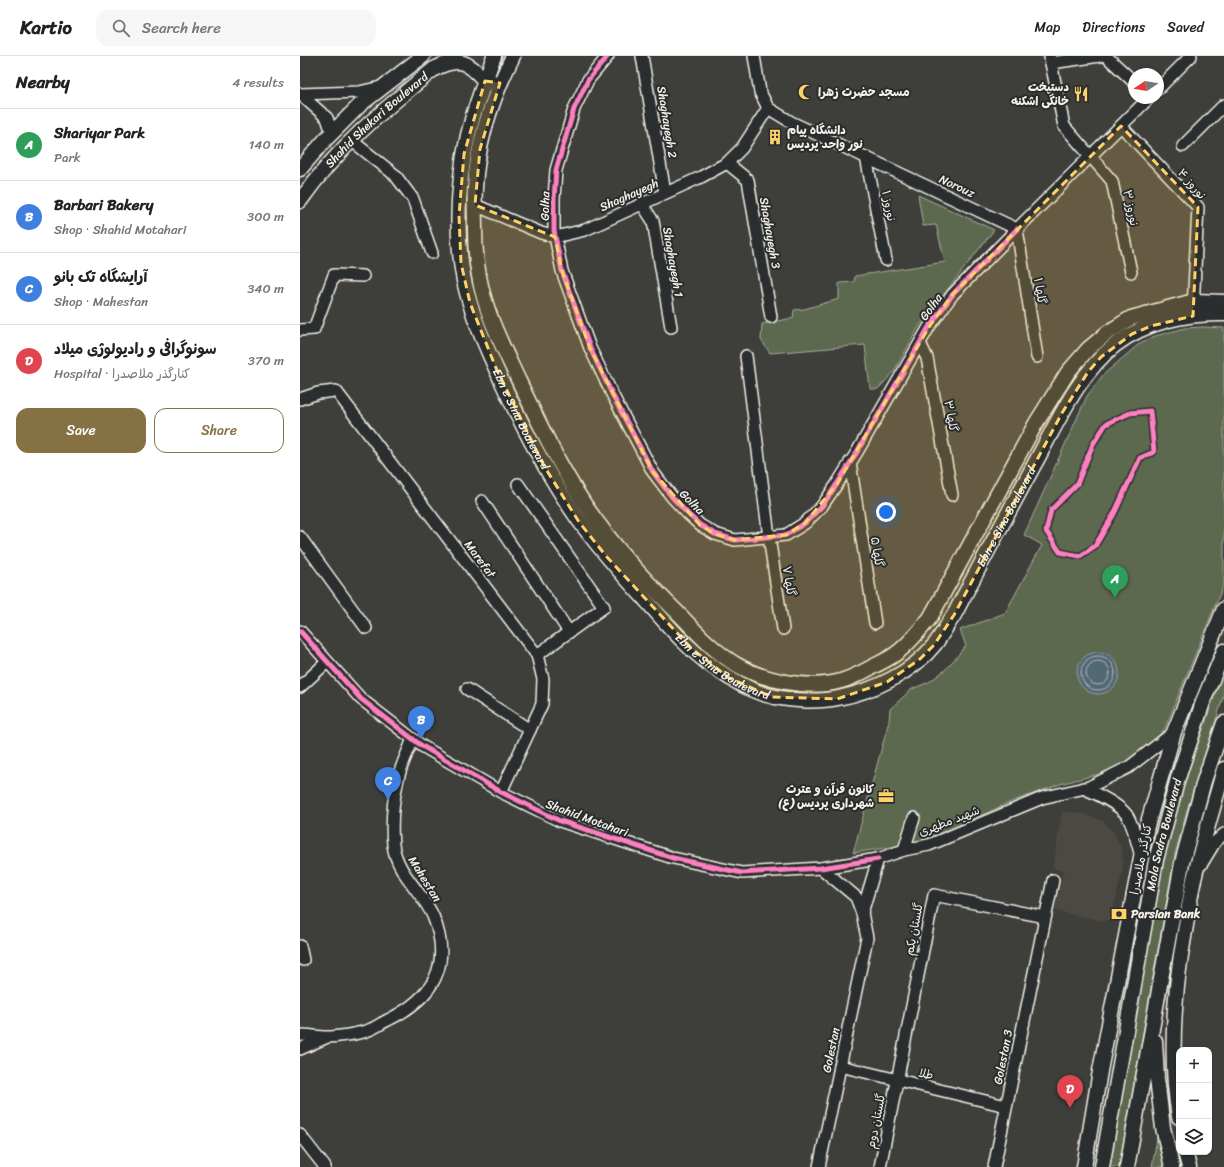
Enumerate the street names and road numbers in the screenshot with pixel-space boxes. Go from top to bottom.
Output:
street label: Shahid Shekari Boulevard [319,65,435,173]
street label: Shaghayegh 2 [650,84,684,160]
street label: نوروز ۴ [1172,163,1212,205]
street label: Norouz [935,168,979,204]
street label: Shaghayegh [596,172,662,218]
street label: نوروز ۱ [875,188,903,224]
street label: نوروز ۳ [1116,188,1146,228]
street label: Golha [534,190,556,221]
street label: Shaghayegh 3 [753,195,787,271]
street label: Shaghayegh 1 [656,225,690,299]
street label: گلها ۱ [1027,276,1053,306]
street label: Golha [913,288,949,325]
street label: Ebn e Sina Boulevard [486,365,556,475]
street label: گلها ۳ [937,398,965,434]
street label: Ebn e Sina Boulevard [970,461,1043,571]
street label: Golha [674,484,711,521]
street label: Marefat [458,535,502,584]
street label: گلها ۵ [864,535,890,569]
street label: گلها ۷ [776,564,802,598]
street label: Ebn e Sina Boulevard [670,628,774,707]
street label: Mola Sadra Boulevard [1140,775,1189,893]
street label: Shahid Motahari [543,793,632,843]
street label: شهید مطهری [915,799,983,843]
street label: کنارگذر ملاصدرا [1123,821,1159,897]
street label: Mahestan [402,851,448,907]
street label: گلستان یکم [898,901,930,957]
street label: Golestan [815,1025,847,1075]
street label: Golestan 3 [987,1027,1019,1086]
street label: طلا [916,1062,936,1086]
street label: گلستان دوم [860,1091,892,1151]

